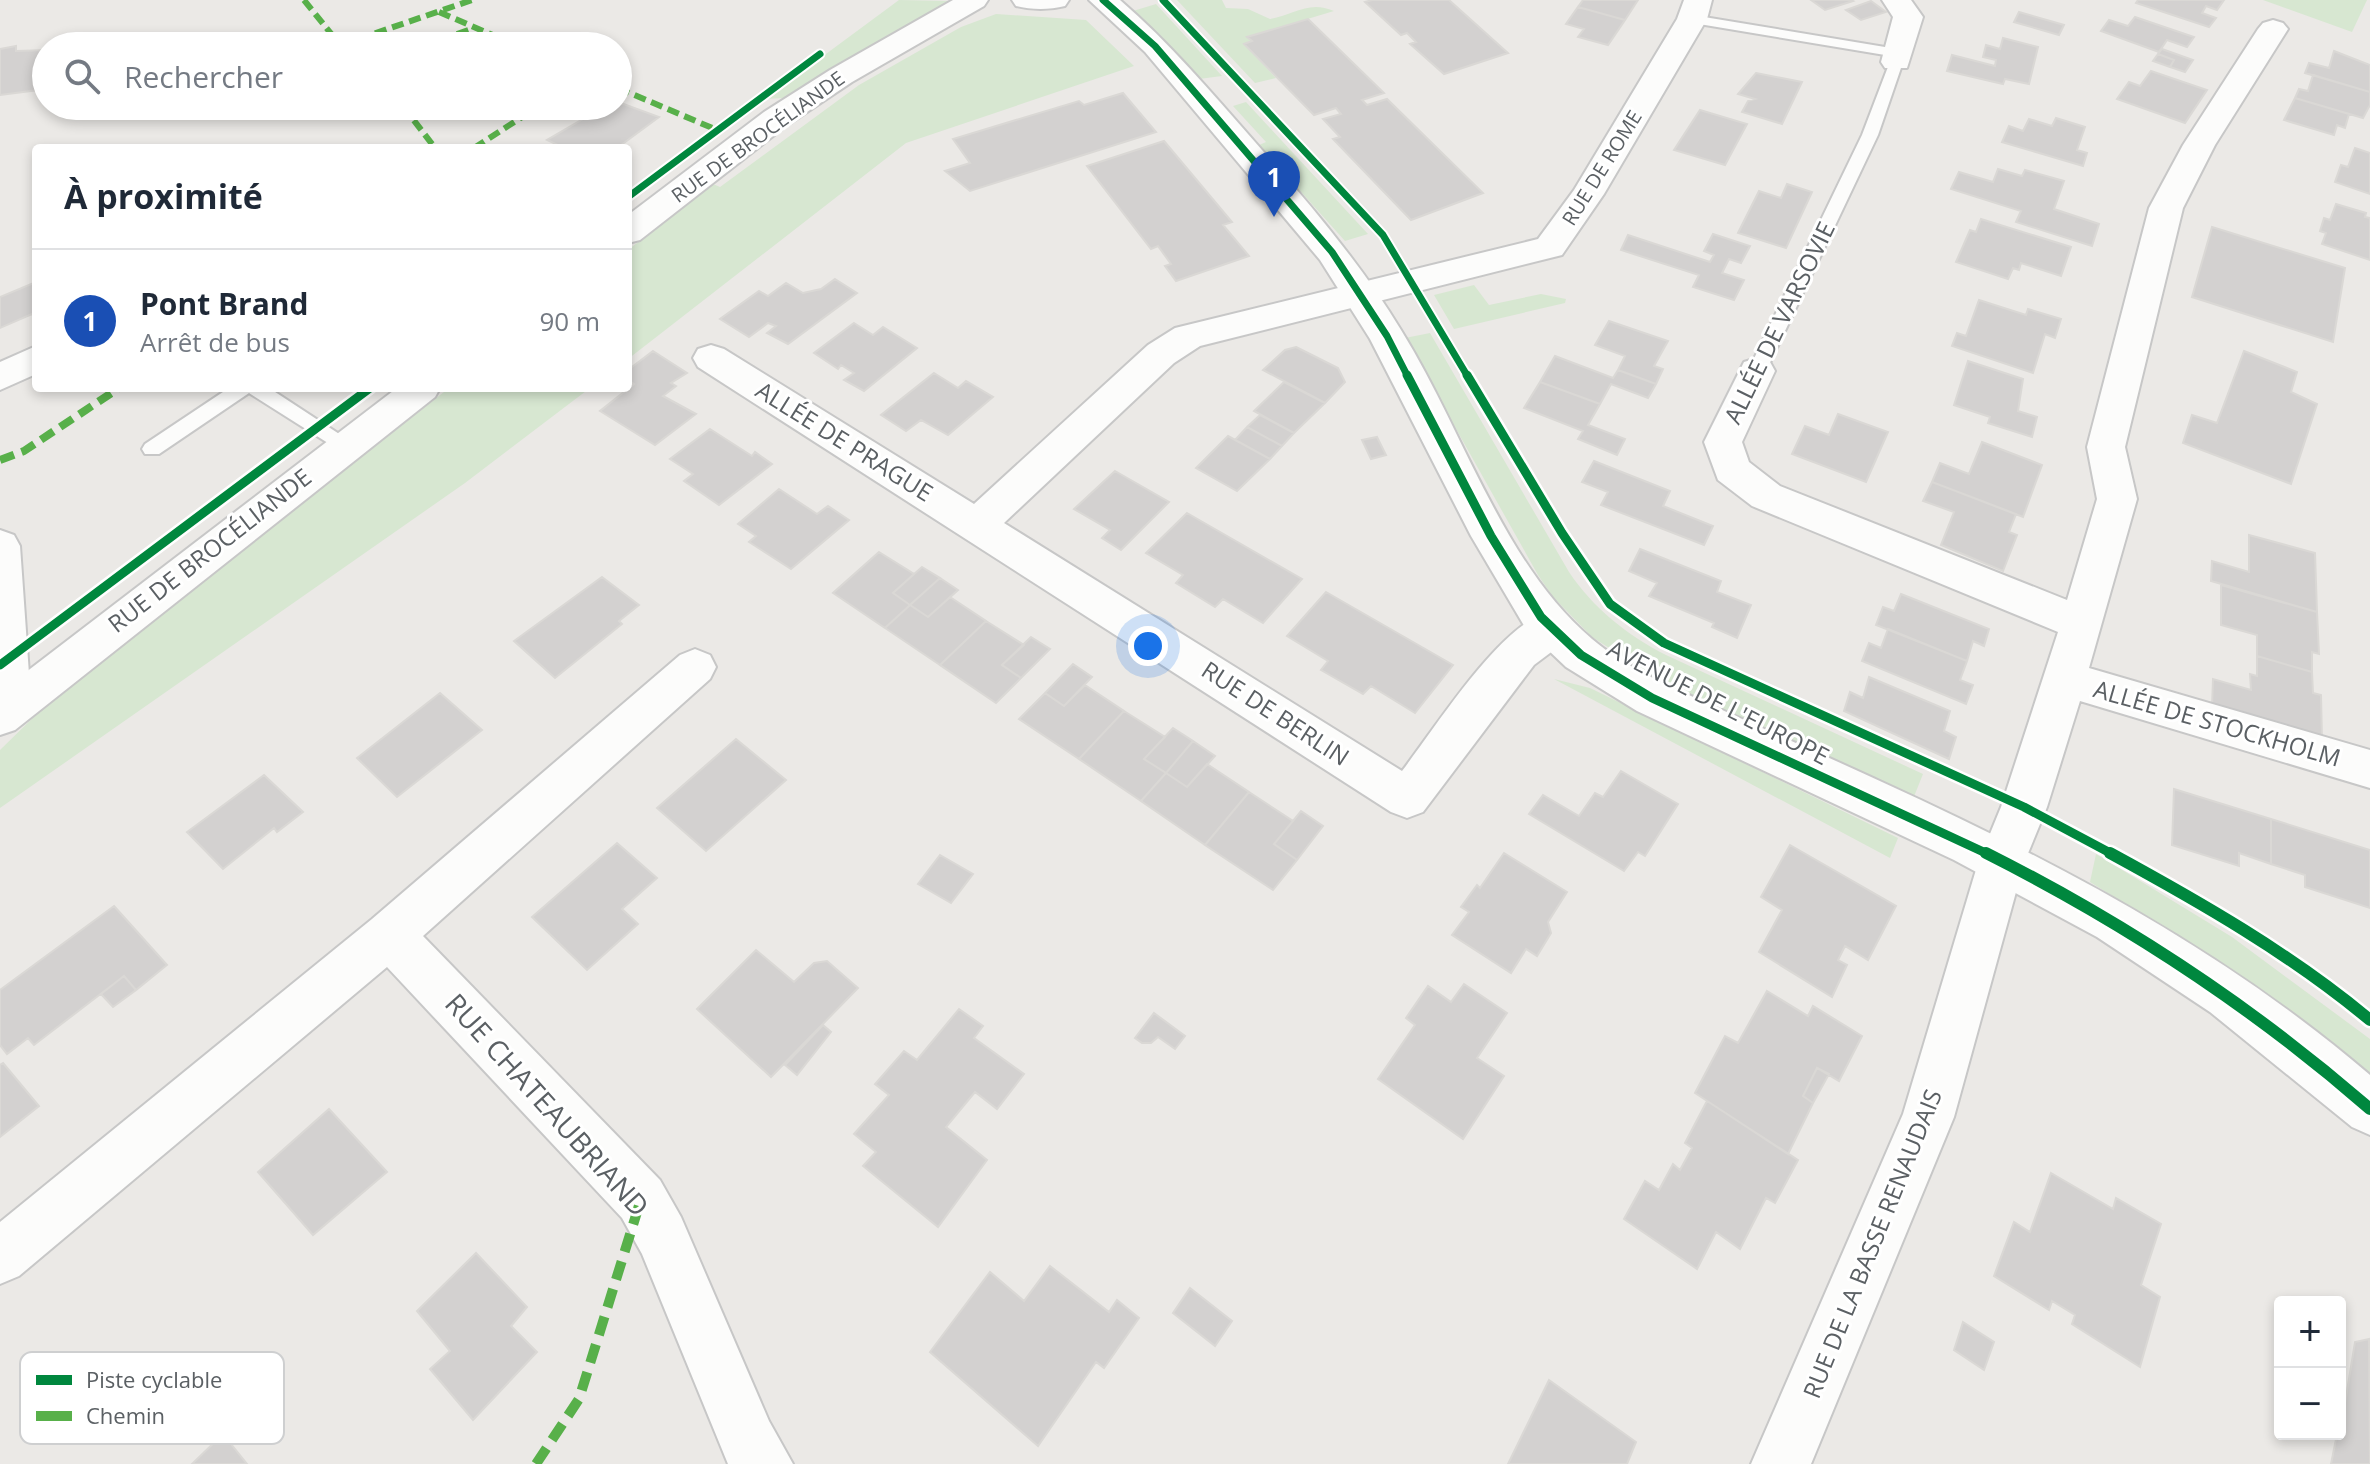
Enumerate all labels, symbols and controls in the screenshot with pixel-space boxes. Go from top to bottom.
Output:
search box [32,32,632,120]
icon: search [60,54,104,98]
text: Rechercher [124,56,283,97]
street label: RUE DE BROCÉLIANDE [666,65,850,209]
street label: RUE DE ROME [1555,105,1648,230]
pin: 1 [1248,151,1300,217]
text: À proximité [64,173,263,219]
street label: ALLÉE DE VARSOVIE [1715,216,1842,429]
text: Pont Brand [140,283,309,324]
text: 1 [83,303,97,339]
text: 90 m [539,303,600,339]
text: Arrêt de bus [140,324,290,360]
street label: ALLÉE DE PRAGUE [750,373,940,508]
street label: RUE DE BROCÉLIANDE [101,460,318,640]
your location [1128,626,1168,666]
street label: AVENUE DE L'EUROPE [1602,631,1835,772]
street label: RUE DE BERLIN [1196,653,1356,773]
street label: ALLÉE DE STOCKHOLM [2090,671,2345,774]
street label: RUE CHATEAUBRIAND [437,985,658,1224]
street label: RUE DE LA BASSE RENAUDAIS [1794,1084,1949,1403]
map controls [2274,1296,2346,1440]
button: + [2274,1296,2346,1368]
legend [20,1352,284,1444]
text: Piste cyclable [86,1364,222,1394]
button: − [2274,1368,2346,1440]
text: Chemin [86,1400,165,1430]

